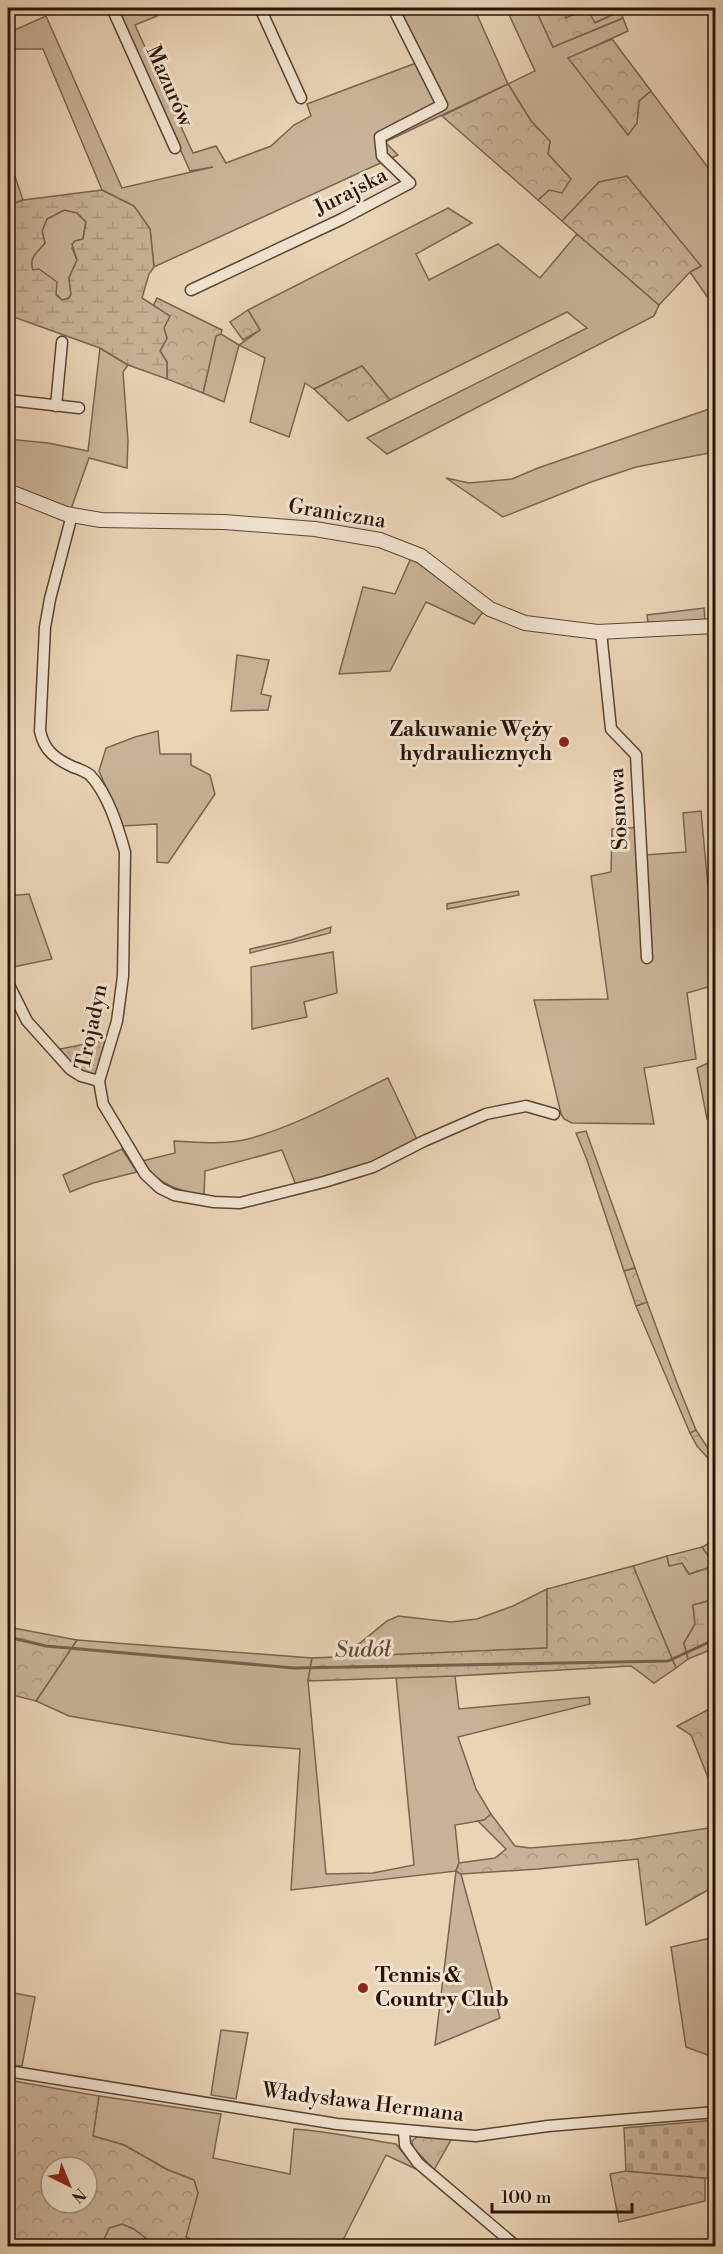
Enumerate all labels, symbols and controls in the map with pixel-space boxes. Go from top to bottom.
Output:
street label: Mazurów [140,41,199,131]
street label: Jurajska [309,162,392,222]
street label: Graniczna [286,493,388,535]
place label: Zakuwanie Węży hydraulicznych [390,717,552,767]
marker: Zakuwanie Węży hydraulicznych [557,735,571,749]
street label: Sosnowa [604,767,634,851]
street label: Trojadyn [70,981,114,1072]
water label: Sudół [335,1636,392,1664]
place label: Tennis & Country Club [375,1963,509,2013]
marker: Tennis & Country Club [356,1981,370,1995]
street label: Władysława Hermana [260,2078,466,2128]
north arrow [39,2155,99,2215]
scale bar [492,2176,632,2214]
text: N [67,2184,90,2207]
text: 100 m [501,2186,552,2209]

